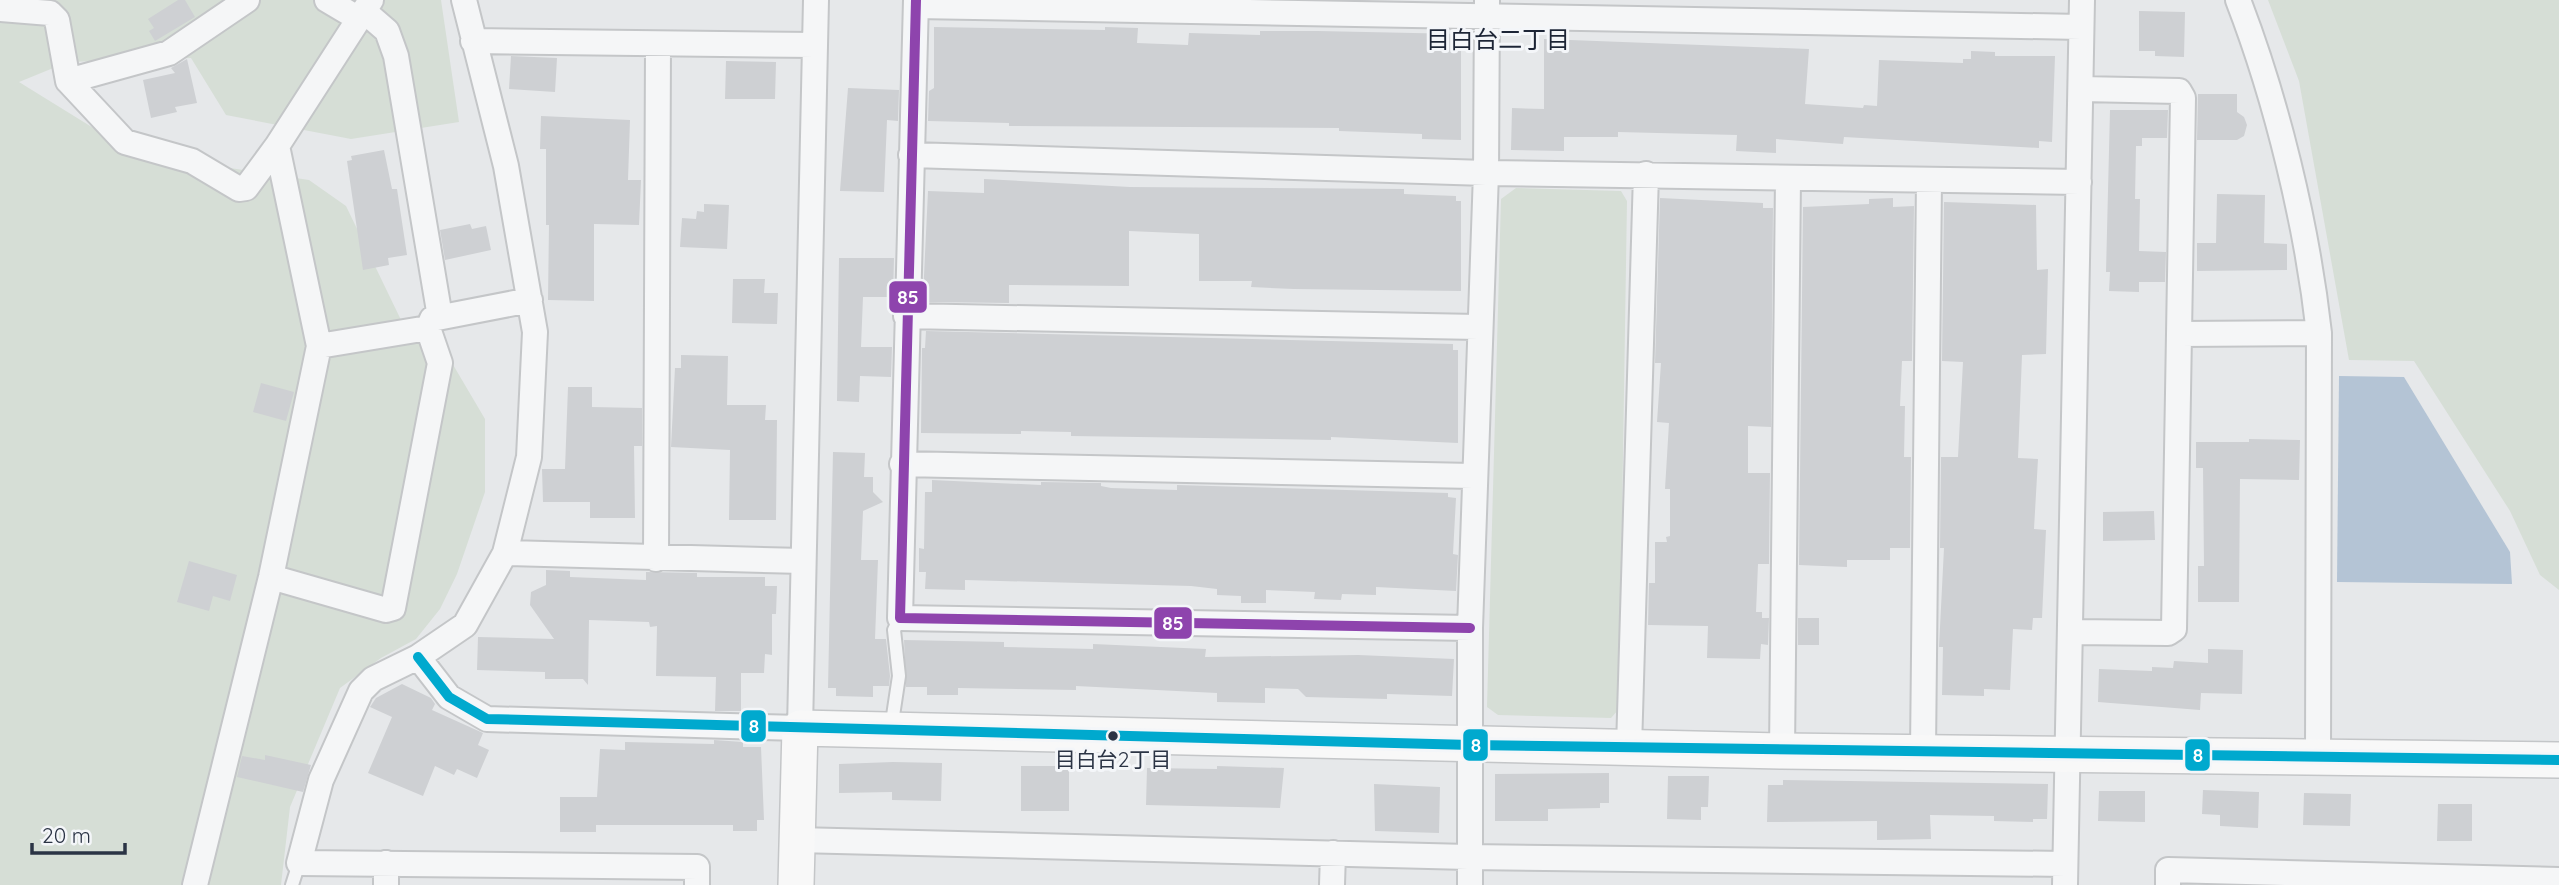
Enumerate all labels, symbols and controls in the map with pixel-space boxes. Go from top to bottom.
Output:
district label: 目白台二丁目 [1426,24,1570,54]
line badge: 85 [888,280,928,314]
text: 85 [897,285,919,309]
line badge: 85 [1153,606,1193,640]
text: 85 [1162,611,1184,635]
line badge: 8 [740,709,767,743]
text: 8 [749,714,759,738]
line badge: 8 [1462,728,1489,762]
marker: 目白台2丁目 [1106,729,1120,743]
text: 8 [1471,733,1481,757]
line badge: 8 [2184,738,2211,772]
text: 8 [2193,743,2203,767]
place label: 目白台2丁目 [1055,746,1171,772]
scale bar [32,812,124,856]
text: 20 m [42,822,91,848]

